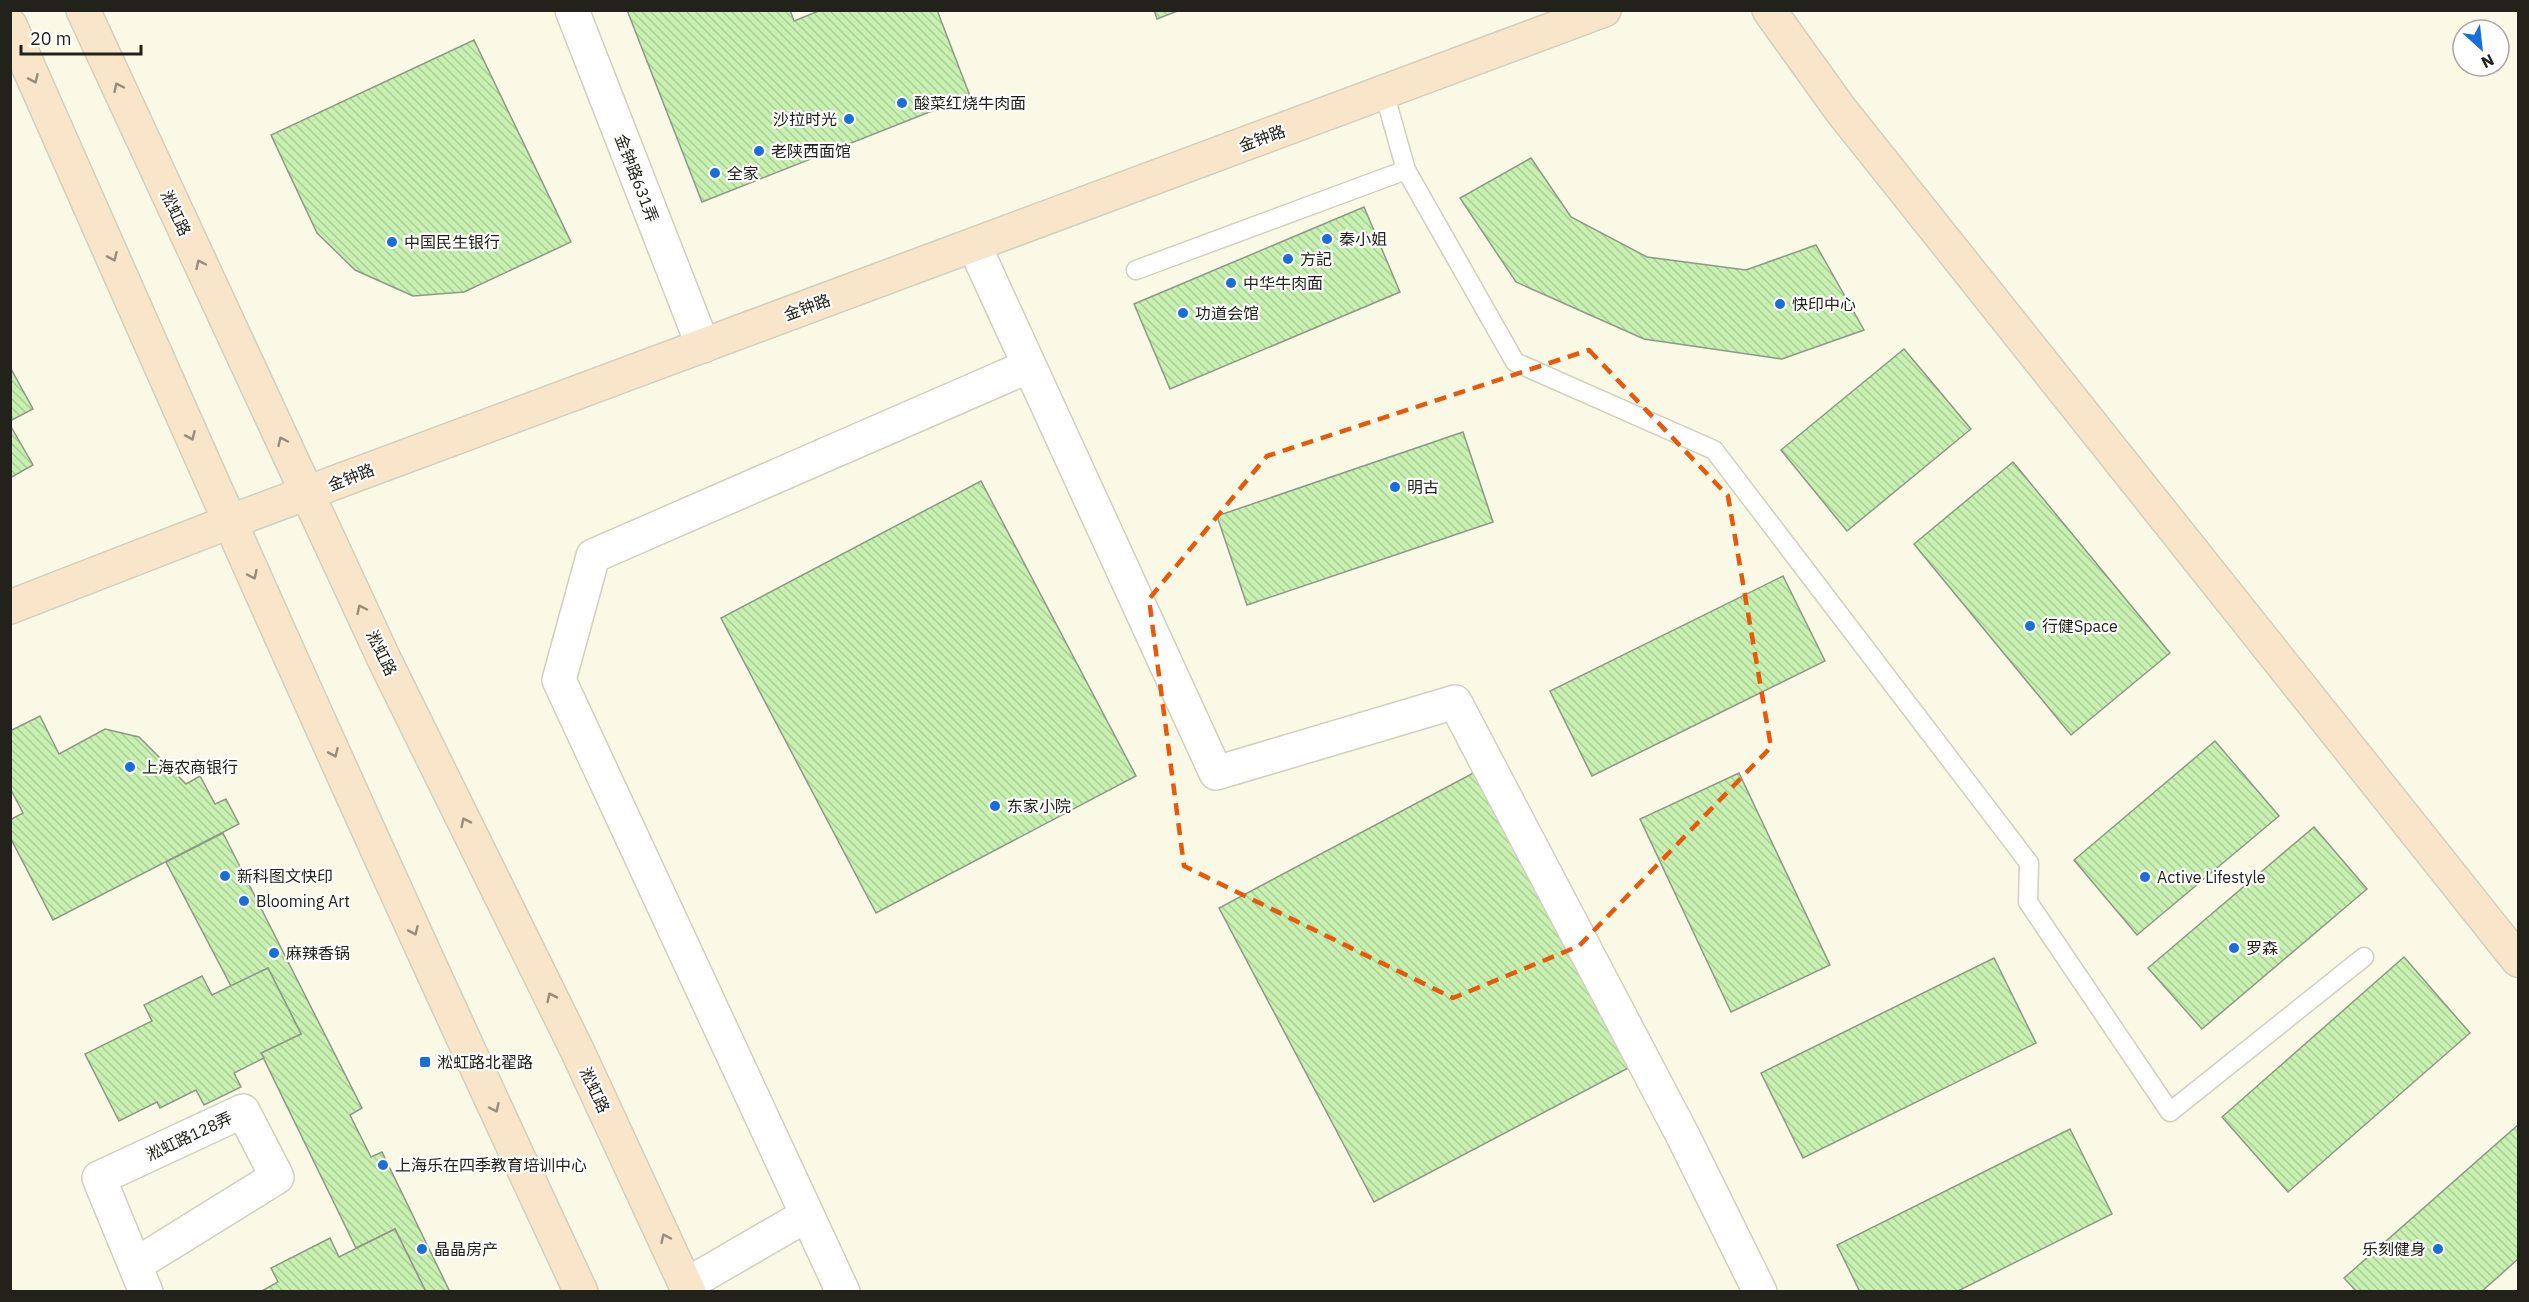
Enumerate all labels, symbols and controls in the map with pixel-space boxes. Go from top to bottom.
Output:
scale bar [21,18,141,56]
north arrow [2451,18,2511,78]
text: 20 m [30,27,72,50]
text: N [2478,50,2498,73]
one-way arrow [27,72,39,83]
one-way arrow [113,82,125,93]
place label: 酸菜红烧牛肉面 [914,93,1026,113]
marker: 酸菜红烧牛肉面 [895,96,909,110]
place label: 沙拉时光 [773,109,837,129]
marker: 沙拉时光 [842,112,856,126]
street label: 金钟路 [1236,120,1288,156]
street label: 金钟路631弄 [611,131,663,225]
place label: 老陕西面馆 [771,141,851,161]
marker: 老陕西面馆 [752,144,766,158]
place label: 全家 [727,163,759,183]
marker: 全家 [708,166,722,180]
street label: 淞虹路 [157,187,195,239]
place label: 秦小姐 [1339,229,1387,249]
place label: 中国民生银行 [404,232,500,252]
marker: 秦小姐 [1320,232,1334,246]
marker: 中国民生银行 [385,235,399,249]
place label: 方記 [1300,249,1332,269]
one-way arrow [105,251,117,262]
marker: 方記 [1281,252,1295,266]
one-way arrow [195,259,207,270]
place label: 中华牛肉面 [1243,273,1323,293]
marker: 中华牛肉面 [1224,276,1238,290]
street label: 金钟路 [781,289,833,325]
place label: 快印中心 [1792,294,1856,314]
marker: 快印中心 [1773,297,1787,311]
place label: 功道会馆 [1195,303,1259,323]
marker: 功道会馆 [1176,306,1190,320]
one-way arrow [184,429,196,440]
one-way arrow [277,436,289,447]
street label: 金钟路 [325,459,377,495]
place label: 明古 [1407,477,1439,497]
marker: 明古 [1388,480,1402,494]
one-way arrow [246,569,258,580]
one-way arrow [356,605,368,616]
place label: 行健Space [2042,616,2118,636]
marker: 行健Space [2023,619,2037,633]
street label: 淞虹路 [362,627,402,679]
one-way arrow [327,746,339,757]
place label: 上海农商银行 [142,757,238,777]
marker: 上海农商银行 [123,760,137,774]
place label: 东家小院 [1007,796,1071,816]
marker: 东家小院 [988,799,1002,813]
one-way arrow [460,818,472,829]
place label: 新科图文快印 [237,866,333,886]
place label: Active Lifestyle [2157,867,2266,887]
marker: 新科图文快印 [218,869,232,883]
marker: Active Lifestyle [2138,870,2152,884]
place label: Blooming Art [256,891,350,911]
marker: Blooming Art [237,894,251,908]
one-way arrow [407,924,419,935]
place label: 罗森 [2246,938,2278,958]
marker: 罗森 [2227,941,2241,955]
place label: 麻辣香锅 [286,943,350,963]
marker: 麻辣香锅 [267,946,281,960]
one-way arrow [546,992,558,1003]
place label: 淞虹路北翟路 [437,1052,533,1072]
marker: 淞虹路北翟路 [418,1055,432,1069]
street label: 淞虹路 [576,1064,614,1116]
one-way arrow [488,1102,500,1113]
street label: 淞虹路128弄 [143,1107,235,1165]
place label: 上海乐在四季教育培训中心 [395,1155,587,1175]
marker: 上海乐在四季教育培训中心 [376,1158,390,1172]
one-way arrow [660,1234,672,1245]
place label: 晶晶房产 [434,1239,498,1259]
place label: 乐刻健身 [2362,1239,2426,1259]
marker: 晶晶房产 [415,1242,429,1256]
marker: 乐刻健身 [2431,1242,2445,1256]

